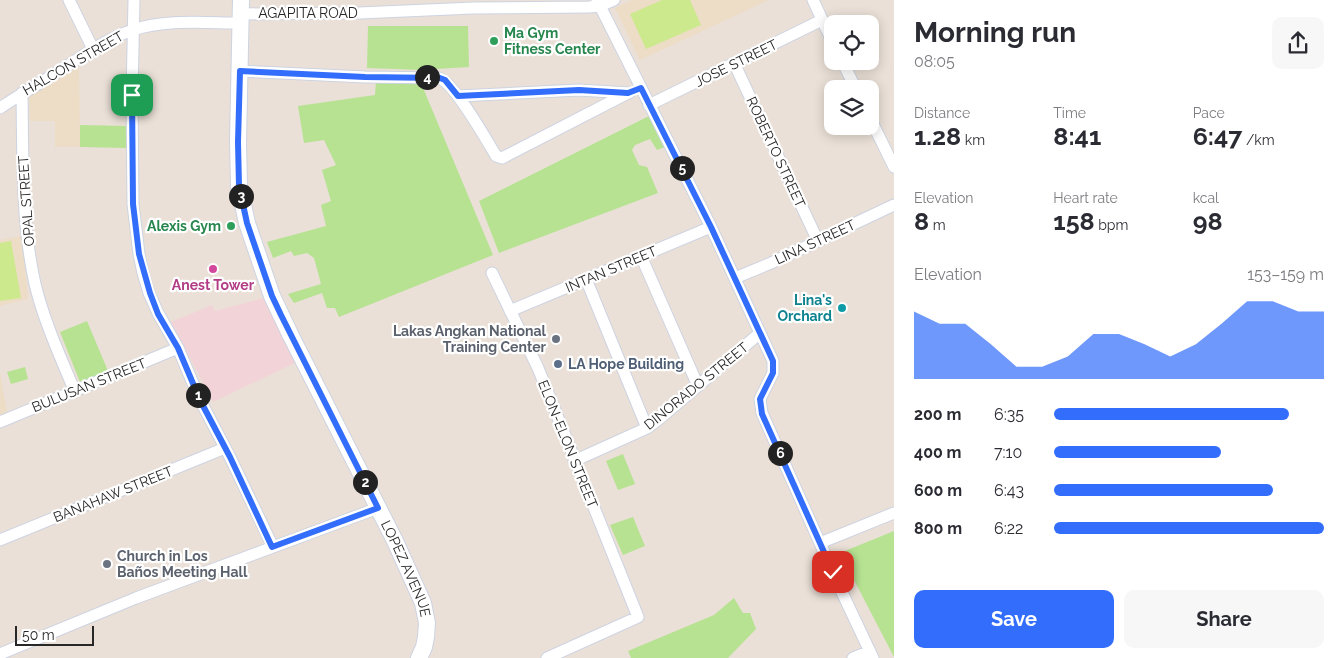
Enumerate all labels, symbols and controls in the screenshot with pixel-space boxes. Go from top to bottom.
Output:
street label: AGAPITA ROAD [258,5,358,21]
map controls [824,15,879,135]
button: locate [824,15,879,70]
text: Morning run [914,16,1076,49]
button: share [1272,17,1324,69]
place label: Ma Gym Fitness Center [504,25,601,57]
street label: HALCON STREET [20,27,127,98]
marker: Ma Gym Fitness Center [488,35,500,47]
street label: JOSE STREET [692,36,780,90]
text: 08:05 [914,52,955,71]
pin: 4 [414,64,440,90]
text: 4 [424,69,432,85]
pin [111,74,153,116]
button: layers [824,80,879,135]
icon: arrive [118,81,146,109]
street label: ROBERTO STREET [743,94,809,210]
text: Distance [914,105,970,121]
text: Time [1053,105,1086,121]
text: Pace [1193,105,1225,121]
text: 1.28 [914,121,961,151]
text: 8:41 [1053,121,1101,151]
text: 6:47 [1193,121,1242,151]
text: km [961,132,985,148]
text: /km [1242,132,1275,148]
street label: OPAL STREET [15,155,37,247]
pin: 5 [670,156,694,180]
text: 5 [679,160,686,176]
pin: 3 [228,184,254,208]
text: 3 [238,188,245,204]
text: Elevation [914,190,973,206]
text: Heart rate [1053,190,1118,206]
text: kcal [1193,190,1219,206]
text: 8 [914,206,929,236]
text: 158 [1053,206,1095,236]
text: 98 [1193,206,1222,236]
street label: LINA STREET [772,216,858,268]
text: m [929,217,946,233]
text: bpm [1095,217,1128,233]
place label: Alexis Gym [147,218,221,234]
marker: Alexis Gym [225,220,237,232]
street label: INTAN STREET [563,242,659,295]
marker: Anest Tower [207,263,219,275]
text: Elevation [914,265,982,284]
text: 153–159 m [1247,265,1324,284]
place label: Anest Tower [172,277,255,293]
place label: Lina's Orchard [777,292,832,324]
marker: Lina's Orchard [836,302,848,314]
place label: Lakas Angkan National Training Center [393,323,547,355]
marker: Lakas Angkan National Training Center [550,333,562,345]
street label: DINORADO STREET [641,339,752,433]
street label: BULUSAN STREET [29,355,149,415]
place label: LA Hope Building [568,356,684,372]
marker: LA Hope Building [552,358,564,370]
street label: ELON-ELON STREET [535,378,601,511]
pin: 1 [186,382,210,408]
text: 1 [195,387,202,403]
text: 200 m [914,405,961,424]
text: 6:35 [994,405,1024,424]
pin: 6 [768,440,792,466]
text: 400 m [914,443,962,462]
text: 7:10 [994,443,1022,462]
text: 6 [776,445,785,461]
street label: BANAHAW STREET [51,463,175,525]
pin: 2 [352,470,378,494]
text: 2 [362,474,369,490]
text: 600 m [914,481,962,500]
text: 6:43 [994,481,1024,500]
street label: LOPEZ AVENUE [378,518,434,618]
text: 800 m [914,519,962,538]
text: 6:22 [994,519,1023,538]
place label: Church in Los Baños Meeting Hall [117,548,248,580]
pin [812,551,854,593]
marker: Church in Los Baños Meeting Hall [101,558,113,570]
icon: check [819,558,847,586]
button: Save [914,590,1114,648]
button: Share [1124,590,1324,648]
scale bar [15,623,94,646]
text: 50 m [22,627,55,643]

